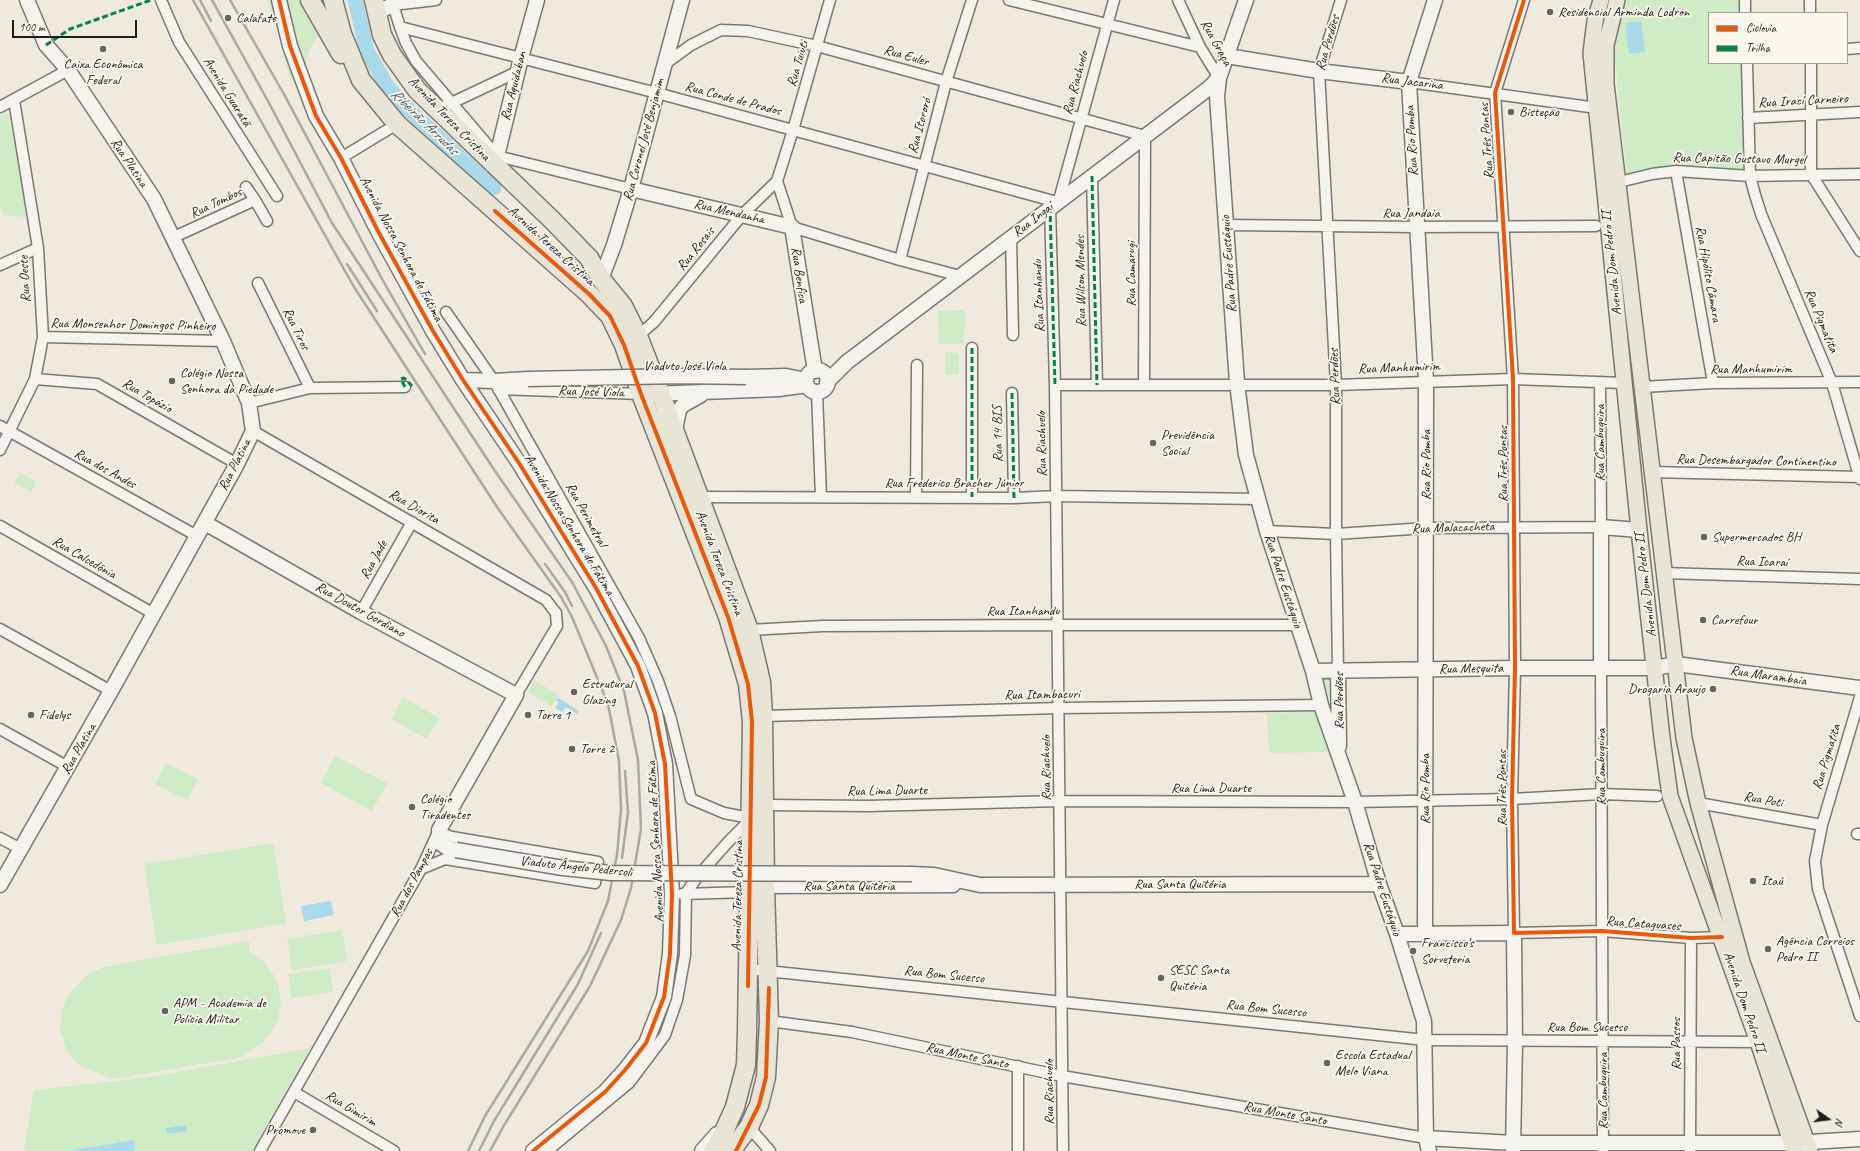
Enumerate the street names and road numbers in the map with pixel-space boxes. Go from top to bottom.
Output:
street label: Rua Perdões [1312,13,1344,73]
street label: Rua Graça [1196,17,1236,69]
street label: Rua Tuiuti [783,39,813,89]
street label: Rua Euler [882,42,930,70]
street label: Rua Riachuelo [1059,49,1093,117]
street label: Rua Aquidaban [497,50,531,122]
street label: Avenida Guaratã [199,54,255,130]
street label: Rua Jacarina [1380,70,1444,94]
street label: Avenida Teresa Cristina [404,73,494,165]
street label: Rua Coronel José Benjamim [620,77,668,203]
street label: Rua Conde de Prados [683,78,783,120]
street label: Rua Irací Carneiro [1758,90,1848,112]
street label: Rua Itororó [905,97,935,155]
street label: Rua Três Pontas [1476,102,1498,180]
street label: Rua Rio Pomba [1402,105,1422,177]
street label: Rua Platina [106,135,152,191]
street label: Rua Capitão Gustavo Murgel [1672,149,1806,169]
street label: Avenida Nossa Senhora de Fátima [356,174,446,324]
street label: Rua Tombos [188,184,244,222]
street label: Rua Mendanha [692,196,766,228]
street label: Rua Ingaí [1009,199,1057,241]
street label: Avenida Tereza Cristina [504,203,598,289]
street label: Rua Jandaia [1382,205,1440,221]
street label: Avenida Dom Pedro II [1598,210,1626,316]
street label: Rua Padre Eustáquio [1217,215,1241,313]
street label: Rua Rosais [673,224,719,274]
street label: Rua Hipólito Câmara [1691,225,1725,323]
street label: Rua Wilson Mendes [1072,235,1090,327]
street label: Rua Camarugi [1123,241,1139,307]
street label: Rua Benfica [787,246,811,304]
street label: Rua Oeste [15,255,35,303]
street label: Rua Itanhandu [1029,259,1049,333]
street label: Rua Pigmatita [1800,287,1842,355]
street label: Rua Tiros [279,305,313,353]
street label: Rua Monsenhor Domingos Pinheiro [50,315,216,335]
street label: Rua Perdões [1326,348,1344,406]
street label: Viaduto José Viola [643,358,727,374]
street label: Rua Manhumirim [1358,358,1440,378]
street label: Rua Manhumirim [1710,361,1792,377]
street label: Rua Topázio [119,375,175,417]
street label: Rua José Viola [558,382,624,402]
street label: Rua 14 BIS [989,405,1007,463]
street label: Rua Cambuquira [1592,405,1608,481]
street label: Rua Riachuelo [1033,411,1051,477]
street label: Rua Três Pontas [1495,426,1511,502]
street label: Rua Rio Pomba [1418,430,1434,500]
street label: Rua Platina [215,436,255,494]
street label: Rua dos Andes [71,445,139,493]
street label: Avenida Nossa Senhora de Fátima [520,451,618,599]
street label: Rua Desembargador Continentino [1676,451,1836,471]
street label: Rua Frederico Bracher Júnior [884,475,1024,491]
street label: Rua Perimetral [561,480,611,550]
street label: Rua Diorita [386,486,442,528]
street label: Avenida Tereza Cristina [691,508,747,618]
street label: Rua Malacacheta [1411,518,1495,538]
street label: Rua Padre Eustáquio [1260,532,1306,630]
street label: Avenida Dom Pedro II [1631,532,1661,638]
street label: Rua Calcedônia [49,533,119,583]
street label: Rua Jade [357,538,391,582]
street label: Rua Icaraí [1736,553,1788,571]
street label: Rua Doutor Gordiano [312,579,408,641]
street label: Rua Itanhandu [986,603,1060,619]
street label: Rua Mesquita [1439,660,1503,678]
street label: Rua Marambaia [1729,662,1807,690]
street label: Rua Perdões [1331,673,1347,729]
street label: Rua Itambacuri [1004,686,1080,704]
street label: Rua Platina [58,721,100,777]
street label: Rua Pigmatita [1809,722,1845,792]
street label: Rua Cambuquira [1593,729,1609,805]
street label: Rua Riachuelo [1038,735,1054,801]
street label: Rua Três Pontas [1494,750,1510,826]
street label: Rua Rio Pomba [1417,754,1433,824]
street label: Avenida Nossa Senhora de Fátima [643,761,669,923]
street label: Rua Lima Duarte [1171,780,1251,796]
street label: Rua Lima Duarte [847,782,927,800]
street label: Rua Poti [1742,788,1784,812]
street label: Avenida Tereza Cristina [729,840,747,952]
street label: Rua Padre Eustáquio [1359,840,1405,938]
street label: Rua dos Pampas [387,846,437,920]
street label: Viaduto Ângelo Pedersoli [519,853,633,881]
street label: Rua Santa Quitéria [1134,876,1226,892]
street label: Rua Santa Quitéria [803,878,895,894]
street label: Rua Cataguases [1605,913,1681,935]
street label: Avenida Dom Pedro II [1719,950,1769,1054]
street label: Rua Bom Sucesso [903,962,985,988]
street label: Rua Bom Sucesso [1225,996,1307,1022]
street label: Rua Passos [1668,1018,1684,1070]
street label: Rua Bom Sucesso [1547,1019,1627,1035]
street label: Rua Monte Santo [924,1039,1010,1073]
street label: Rua Cambuquira [1595,1053,1611,1129]
street label: Rua Riachuelo [1041,1059,1057,1125]
street label: Rua Gimirim [322,1087,380,1131]
street label: Rua Monte Santo [1242,1098,1328,1130]

